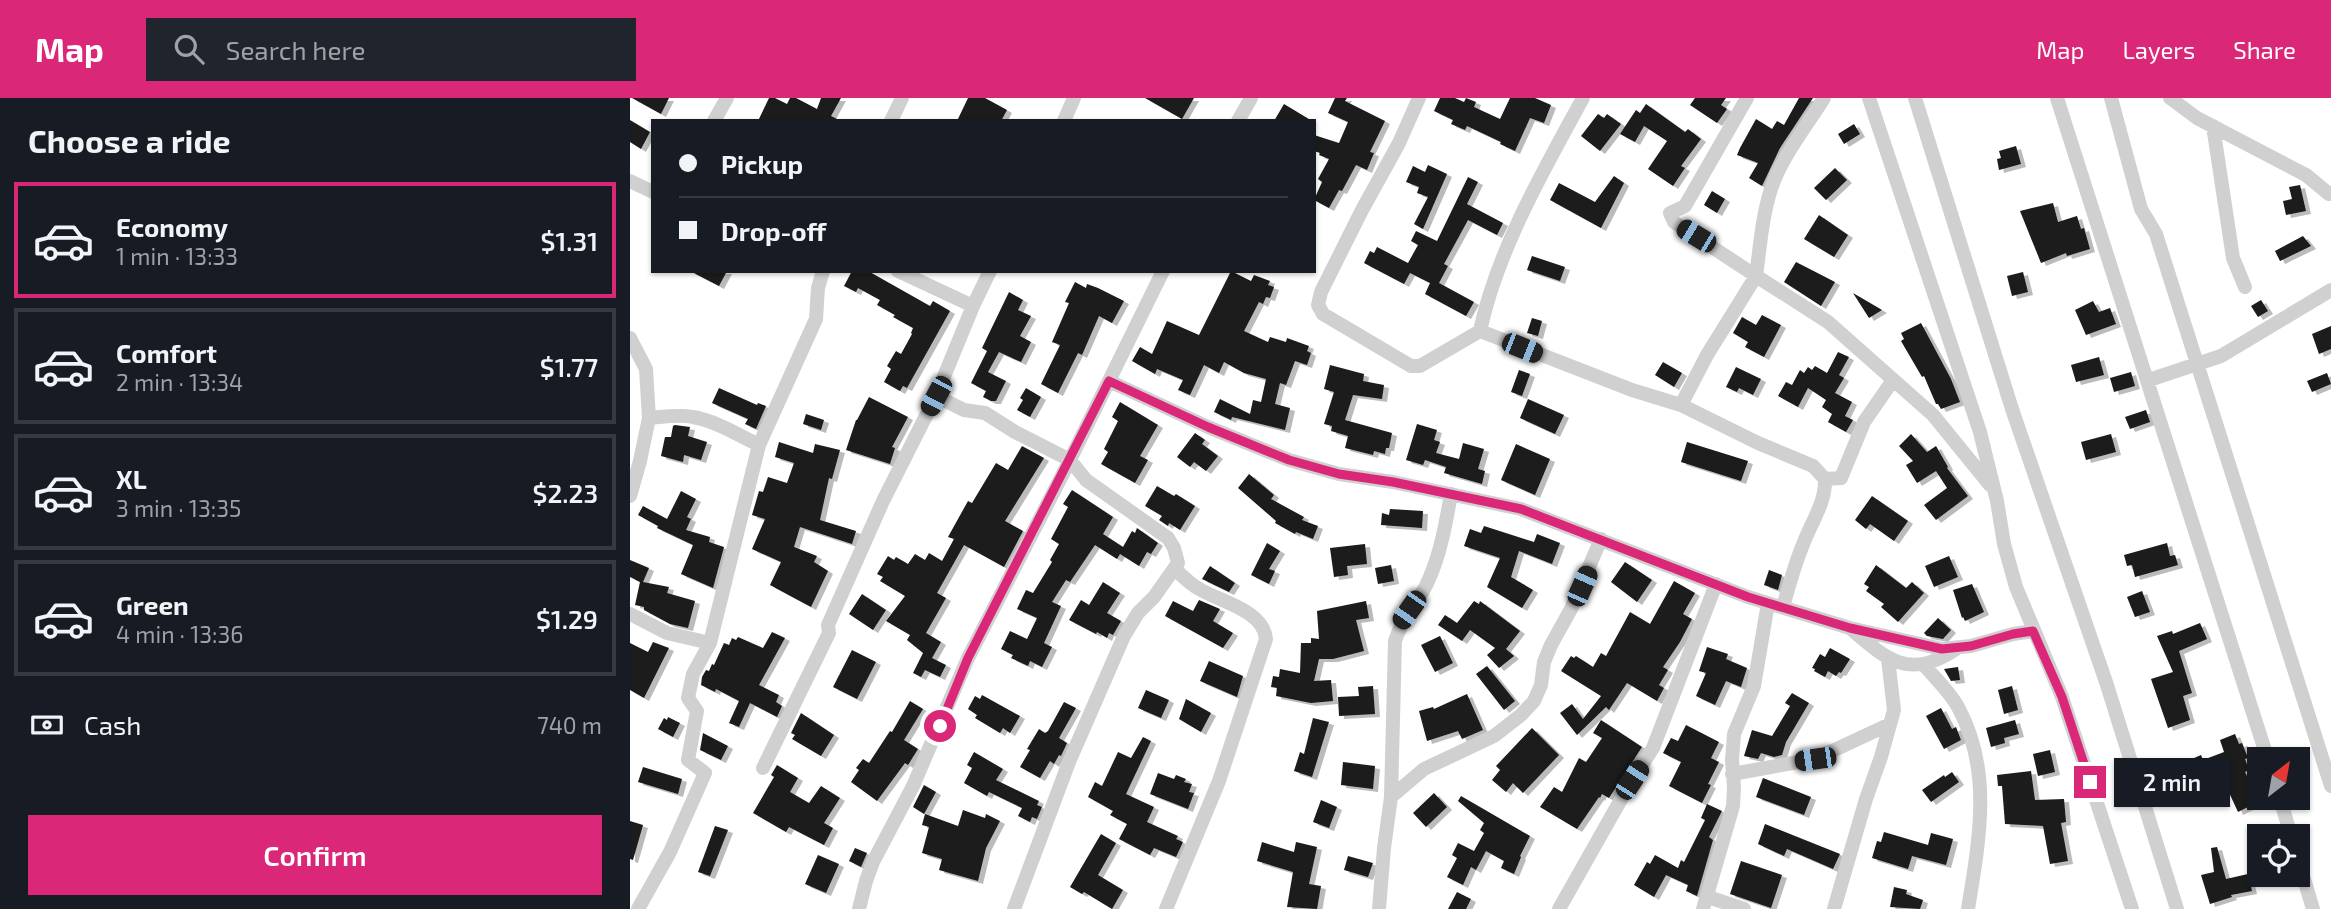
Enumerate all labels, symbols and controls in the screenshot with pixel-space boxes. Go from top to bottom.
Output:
search box [146,18,636,81]
text: Map [35,29,104,69]
icon: search [170,30,208,68]
text: Search here [226,34,365,65]
text: Map [2036,35,2084,64]
text: Layers [2122,35,2195,64]
text: Share [2233,35,2296,64]
text: Choose a ride [28,121,231,159]
text: Pickup [721,148,803,179]
icon: car [32,209,95,272]
text: Economy [116,211,228,242]
text: Drop-off [721,215,826,246]
car [1673,216,1720,256]
text: $1.31 [541,225,598,256]
text: 1 min · 13:33 [116,242,238,270]
car [1499,330,1546,366]
icon: car [32,335,95,398]
text: Comfort [116,337,217,368]
text: $1.77 [540,351,598,382]
text: 2 min · 13:34 [116,368,243,396]
car [917,373,956,419]
icon: car [32,461,95,524]
text: XL [116,463,147,494]
text: $2.23 [533,477,598,508]
text: 3 min · 13:35 [116,494,241,522]
car [1564,563,1601,609]
icon: car [32,587,95,650]
car [1389,587,1430,633]
text: Green [116,589,189,620]
text: $1.29 [536,603,598,634]
text: 4 min · 13:36 [116,620,244,648]
icon: cash [28,706,66,744]
text: Cash [84,709,141,740]
route start [924,710,956,742]
text: 740 m [537,711,602,739]
car [1793,746,1838,772]
north arrow [2247,747,2310,810]
map controls [2247,747,2310,887]
car [1612,757,1653,803]
callout: 2 min [2114,758,2230,806]
route end [2074,766,2106,798]
text: 2 min [2143,768,2201,796]
button: Confirm [28,815,602,895]
button: locate [2247,824,2310,887]

